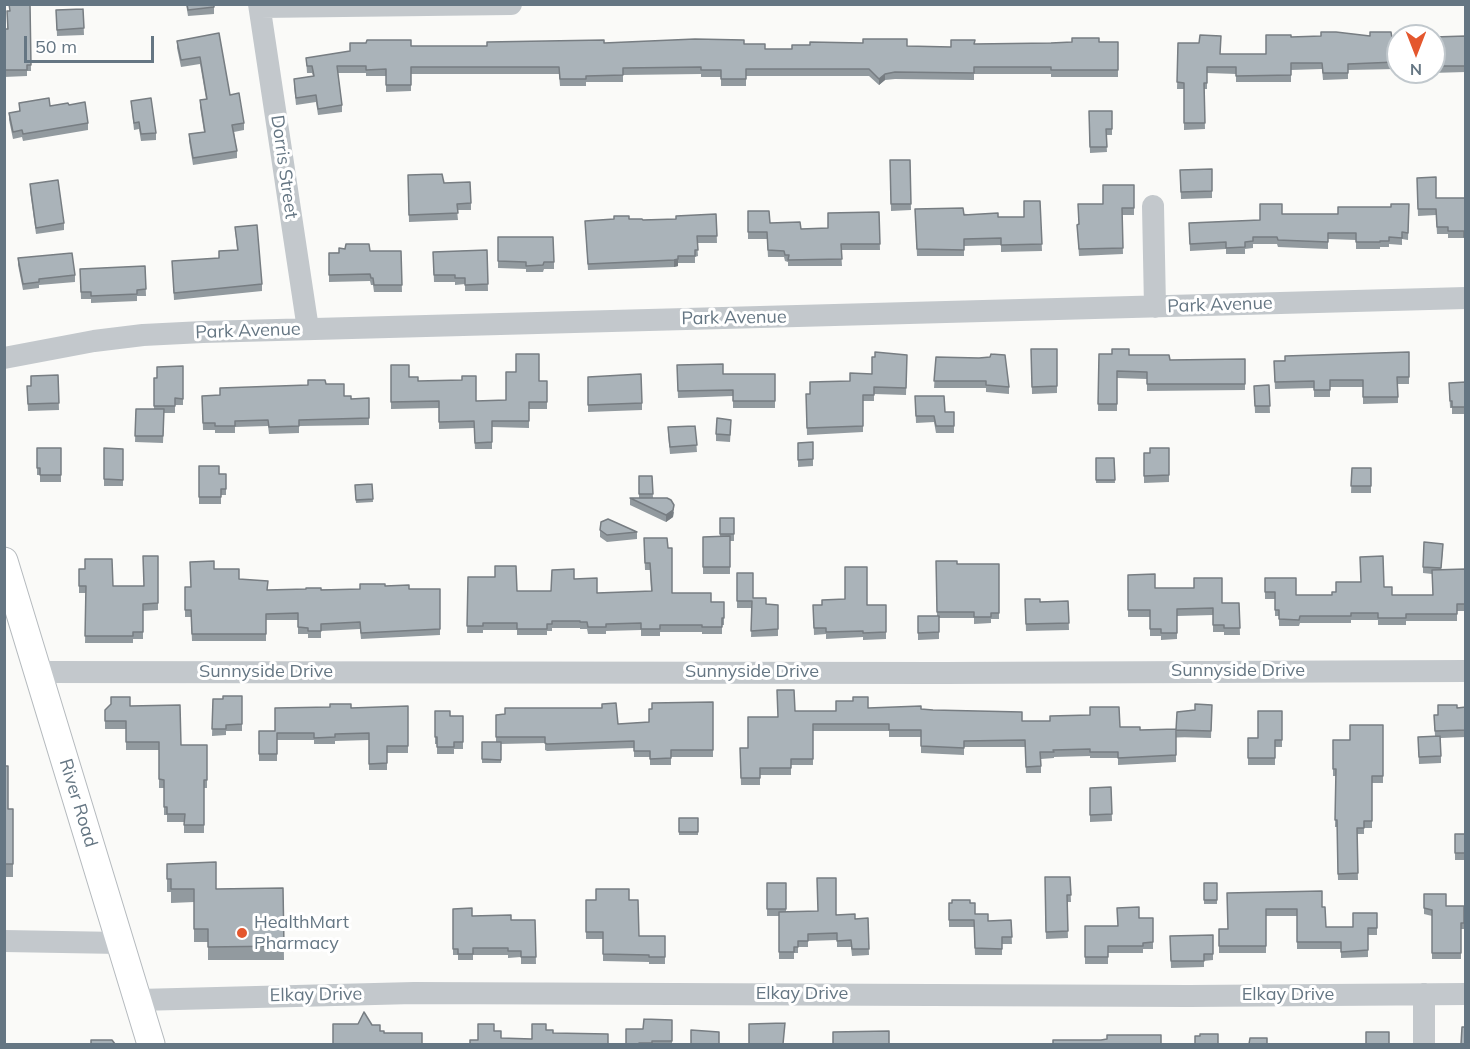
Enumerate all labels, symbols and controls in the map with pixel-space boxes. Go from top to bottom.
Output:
scale bar [27,24,158,62]
north arrow [1386,24,1446,84]
text: 50 m [35,35,77,58]
text: N [1410,60,1422,80]
street label: Dorris Street [266,114,302,220]
street label: Park Avenue [1167,292,1273,318]
street label: Park Avenue [681,306,787,330]
street label: Park Avenue [195,318,301,344]
street label: Sunnyside Drive [1171,660,1305,682]
street label: Sunnyside Drive [199,661,333,683]
street label: Sunnyside Drive [685,661,819,683]
street label: River Road [54,756,102,850]
place label: HealthMart Pharmacy [254,912,349,954]
marker: HealthMart Pharmacy [235,926,249,940]
street label: Elkay Drive [270,983,362,1007]
street label: Elkay Drive [756,983,848,1005]
street label: Elkay Drive [1242,984,1334,1006]

